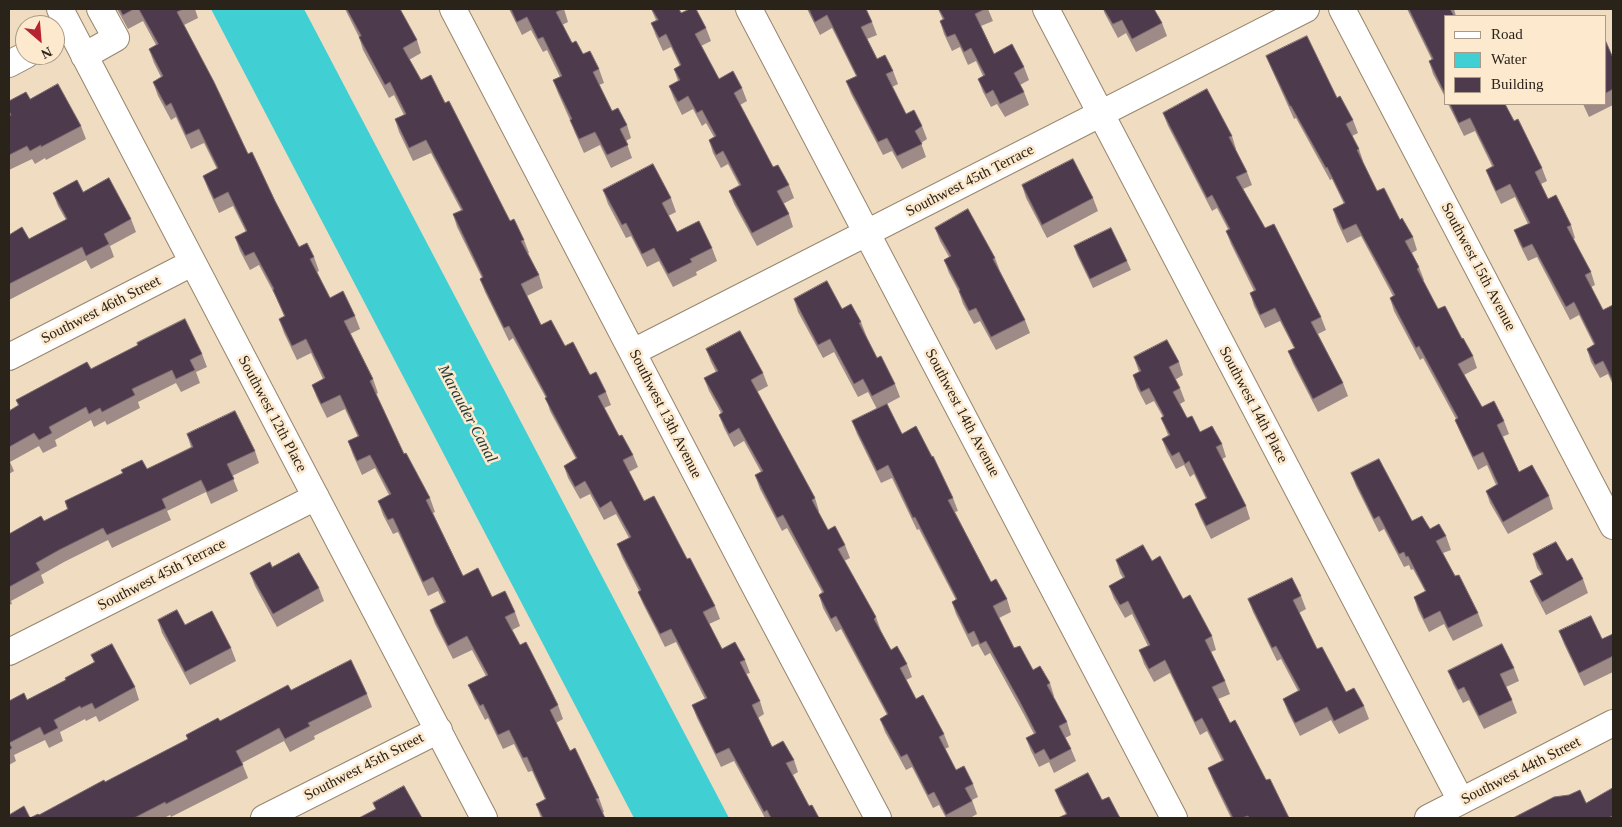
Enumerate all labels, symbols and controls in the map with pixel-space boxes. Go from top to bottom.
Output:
north arrow [15,15,65,65]
legend [1444,15,1607,105]
text: Road [1491,26,1523,42]
text: N [39,44,54,62]
text: Water [1491,51,1526,67]
text: Building [1491,76,1544,92]
street label: Southwest 45th Terrace [903,141,1037,221]
street label: Southwest 15th Avenue [1437,200,1519,334]
street label: Southwest 46th Street [38,272,164,348]
street label: Southwest 14th Place [1215,344,1291,466]
street label: Southwest 14th Avenue [921,346,1003,480]
street label: Southwest 13th Avenue [625,347,705,481]
street label: Southwest 12th Place [234,353,310,475]
water label: Marauder Canal [433,362,501,466]
street label: Southwest 45th Terrace [95,535,229,615]
street label: Southwest 45th Street [301,729,427,805]
street label: Southwest 44th Street [1458,733,1584,809]

